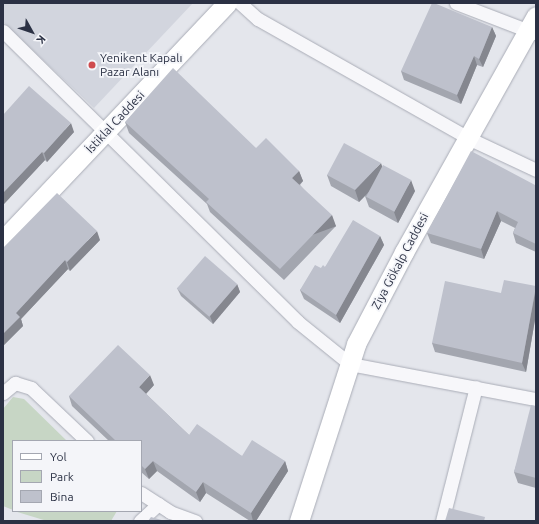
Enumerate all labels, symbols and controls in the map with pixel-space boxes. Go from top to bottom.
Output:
north arrow [12,12,52,52]
text: K [34,33,48,46]
place label: Yenikent Kapalı Pazar Alanı [100,51,182,79]
marker: Yenikent Kapalı Pazar Alanı [87,60,97,70]
street label: İstiklal Caddesi [83,88,147,156]
street label: Ziya Gökalp Caddesi [369,210,431,312]
legend [12,440,142,512]
text: Yol [50,450,67,463]
text: Park [50,470,74,483]
text: Bina [50,490,74,503]

